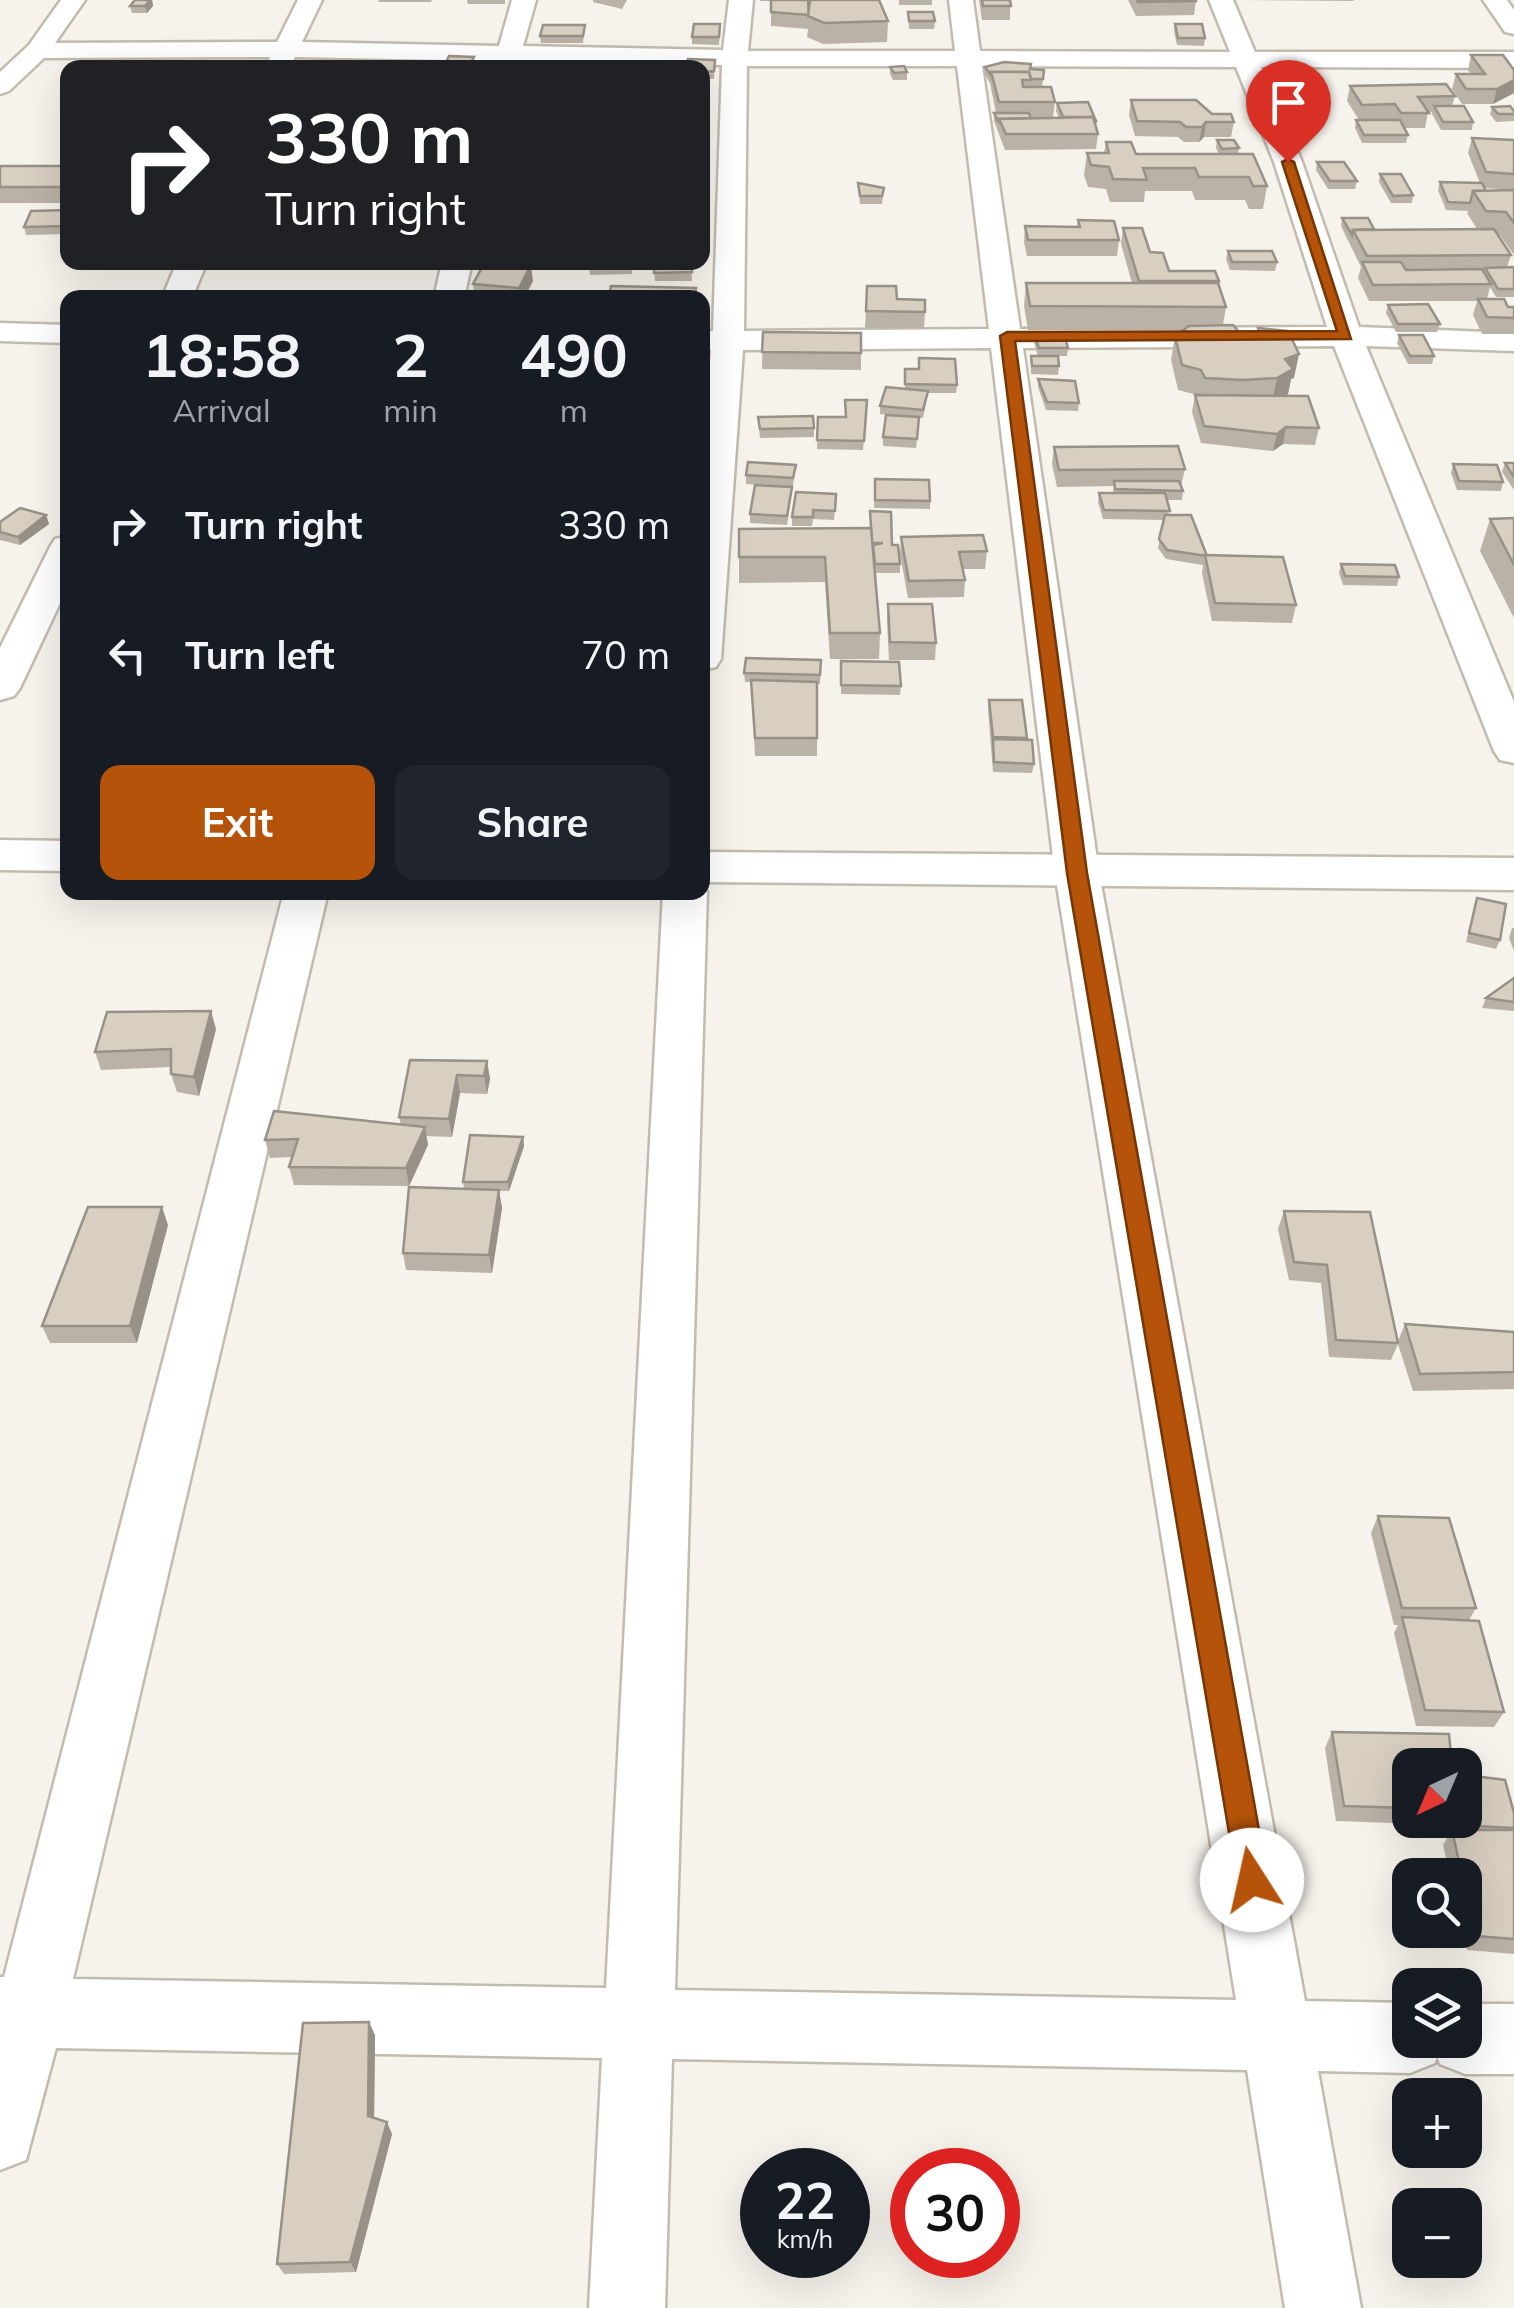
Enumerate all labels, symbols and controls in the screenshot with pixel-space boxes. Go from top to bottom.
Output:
pin [1246,60,1331,163]
icon: arrive [1261,75,1316,130]
text: 330 m [265,93,473,181]
icon: right [100,100,230,230]
text: Turn right [265,180,466,236]
text: 18:58 [142,317,301,392]
text: 2 [392,317,428,392]
text: 490 [520,317,628,392]
text: Arrival [173,390,271,430]
text: min [383,390,438,430]
text: m [560,390,588,430]
icon: right [100,498,155,553]
text: Turn right [185,501,362,549]
text: 330 m [558,501,670,549]
icon: left [100,628,155,683]
text: Turn left [185,631,335,679]
text: 70 m [581,631,670,679]
button: Exit [100,765,375,880]
button: Share [395,765,670,880]
north arrow [1392,1748,1482,1838]
map controls [1392,1748,1482,2278]
position arrow [1200,1828,1304,1932]
button: search [1392,1858,1482,1948]
button: layers [1392,1968,1482,2058]
button: + [1392,2078,1482,2168]
speed limit sign: 30 [890,2148,1020,2278]
text: 22 [775,2169,835,2232]
button: − [1392,2188,1482,2278]
text: km/h [777,2223,833,2254]

